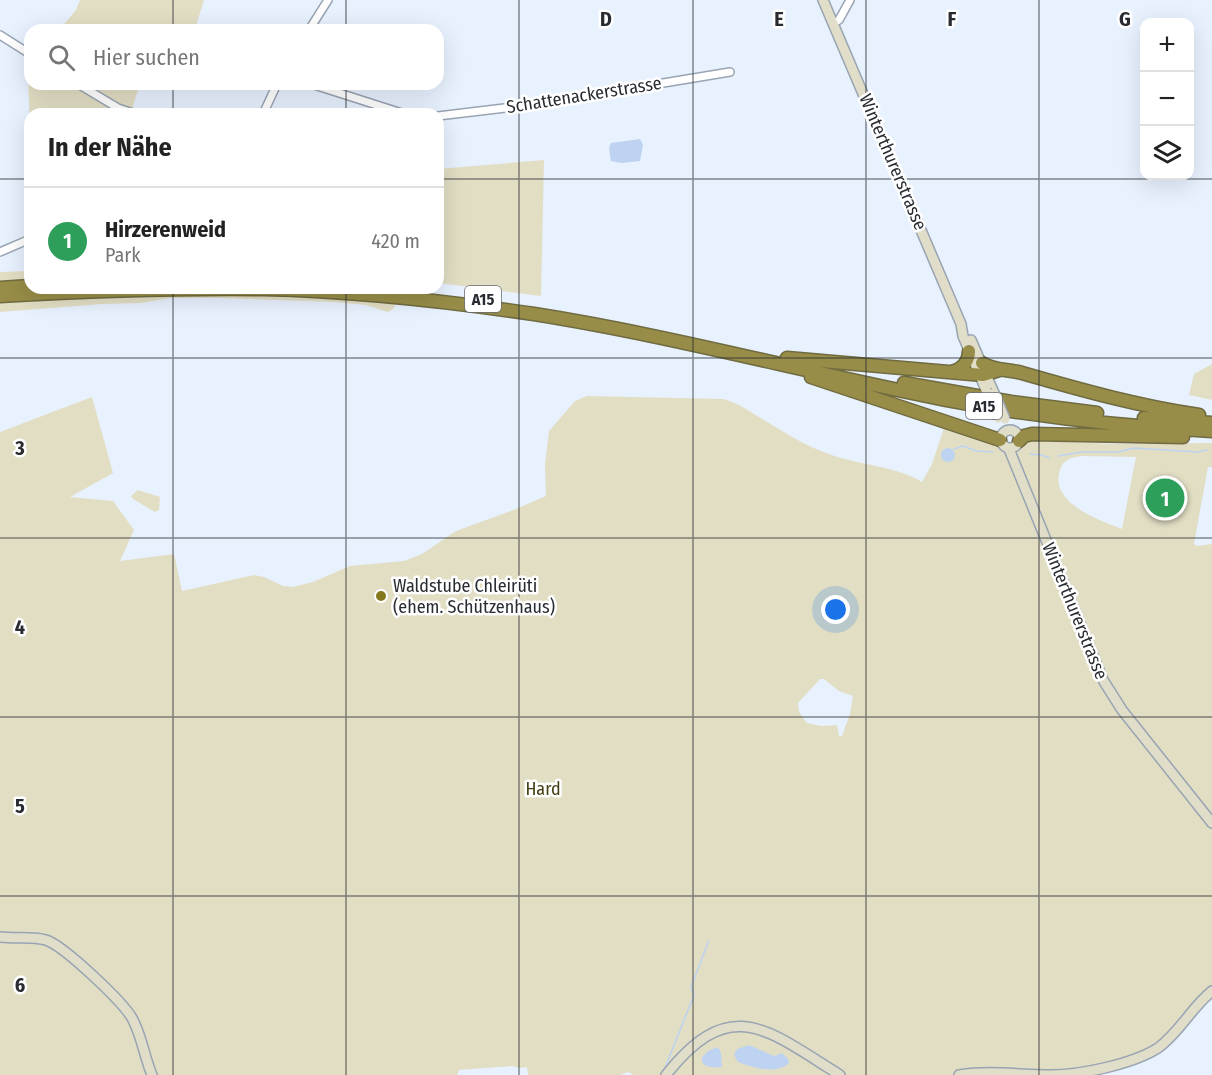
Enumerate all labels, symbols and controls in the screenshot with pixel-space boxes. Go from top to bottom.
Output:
text: D [600,7,612,31]
text: E [774,7,784,31]
text: F [948,7,957,31]
text: G [1119,7,1131,31]
map controls [1140,18,1194,180]
button: + [1140,18,1194,72]
search box [24,24,444,90]
icon: search [45,41,78,74]
text: Hier suchen [93,44,200,71]
street label: Schattenackerstrasse [505,72,663,118]
button: − [1140,72,1194,126]
street label: Winterthurerstrasse [854,91,932,234]
button: layers [1140,126,1194,180]
text: In der Nähe [48,132,172,163]
text: Hirzerenweid [105,216,226,243]
text: 1 [63,229,72,253]
text: 420 m [371,229,420,253]
text: Park [105,243,141,267]
road number: A15 [465,286,501,312]
road number: A15 [966,393,1002,419]
text: 3 [14,436,25,460]
pin: 1 [1146,476,1184,520]
street label: Winterthurerstrasse [1037,539,1113,683]
place label: Waldstube Chleirüti (ehem. Schützenhaus) [393,575,555,618]
marker: Waldstube Chleirüti (ehem. Schützenhaus) [374,589,388,603]
your location [821,595,850,624]
text: 4 [15,615,25,639]
park label: Hard [525,778,561,800]
text: 5 [15,794,25,818]
text: 6 [15,973,25,997]

